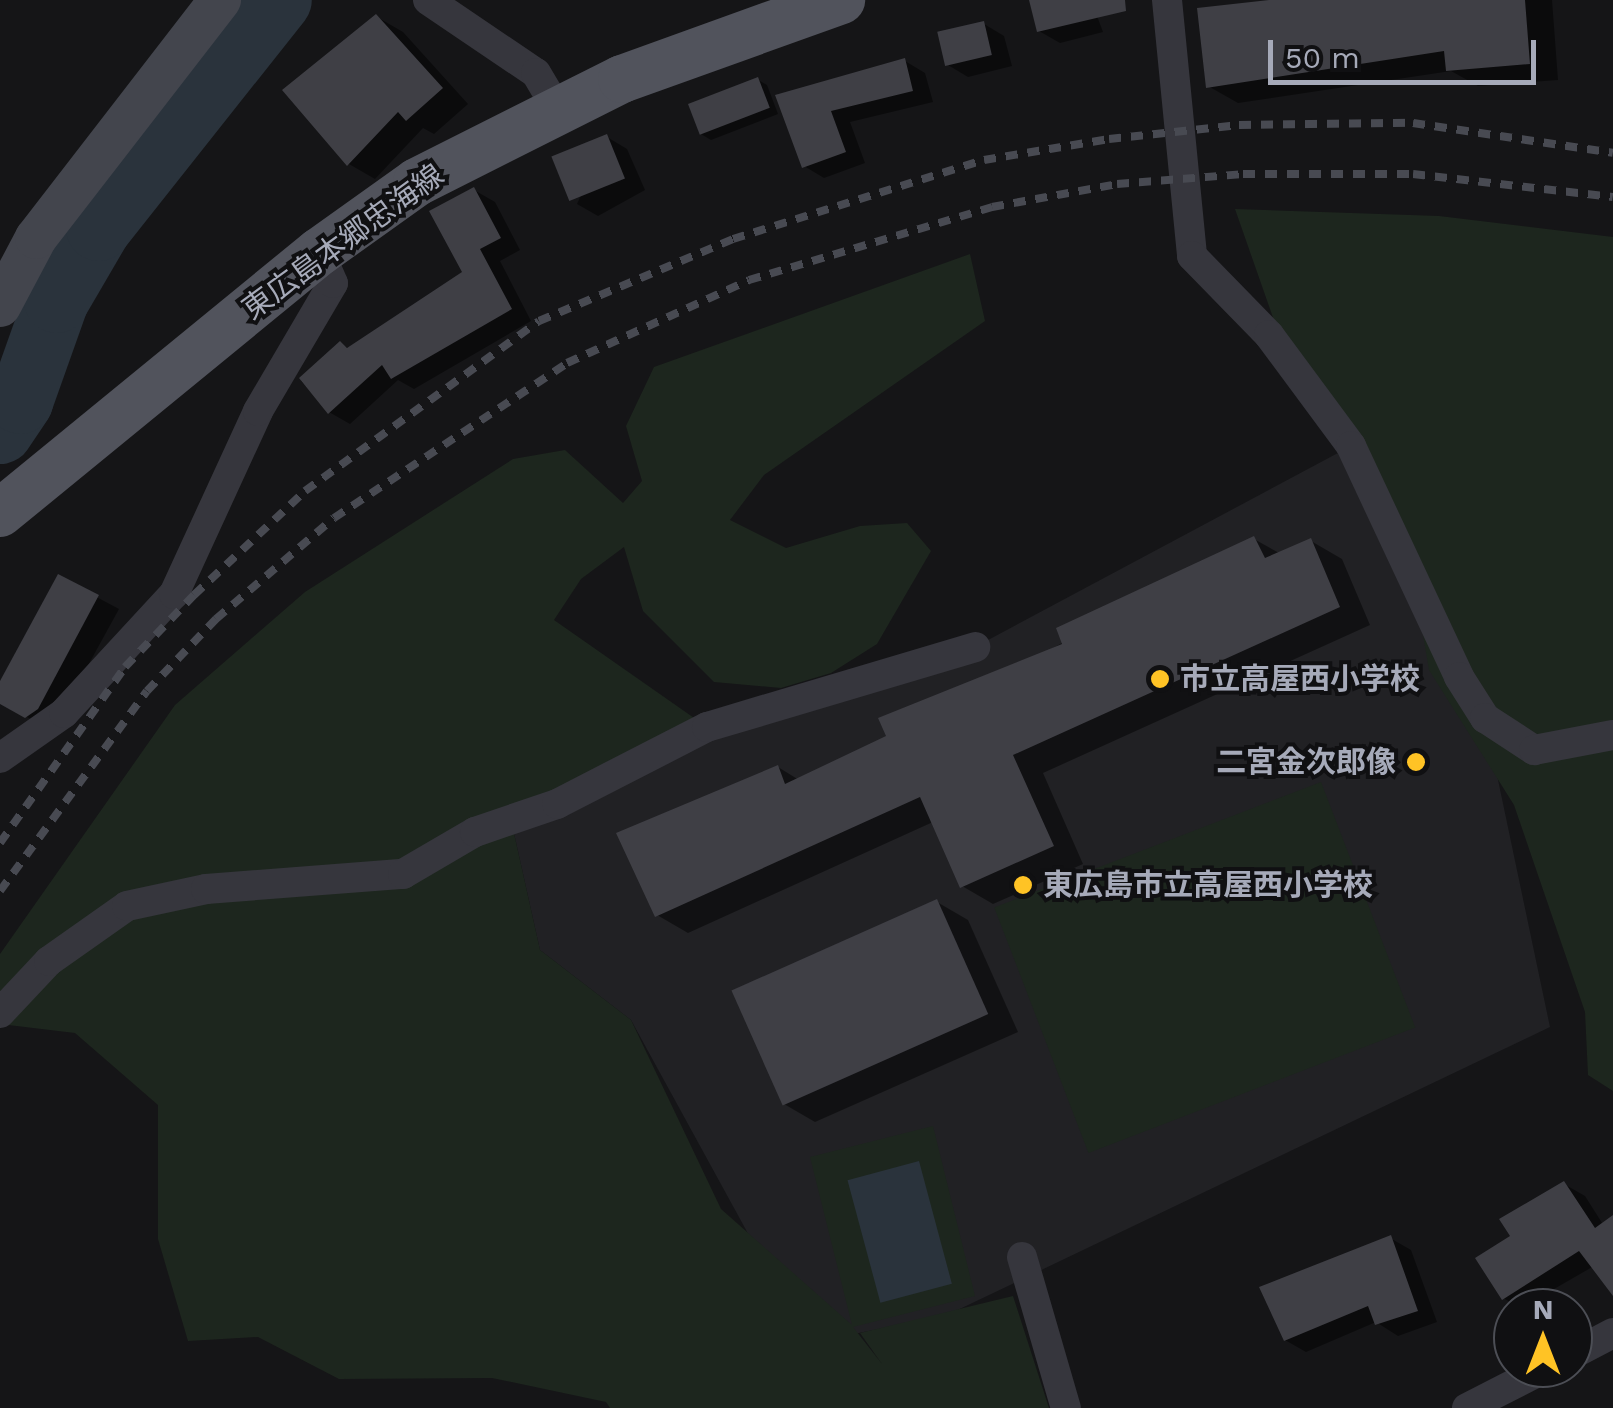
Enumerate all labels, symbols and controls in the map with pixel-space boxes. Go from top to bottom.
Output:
scale bar [1273,20,1540,82]
text: 50 m [1285,40,1360,75]
street label: 東広島本郷忠海線 [235,157,451,327]
place label: 市立高屋西小学校 [1180,661,1420,697]
marker: 市立高屋西小学校 [1149,668,1171,690]
place label: 二宮金次郎像 [1216,744,1396,780]
marker: 二宮金次郎像 [1405,751,1427,773]
place label: 東広島市立高屋西小学校 [1043,867,1373,903]
marker: 東広島市立高屋西小学校 [1012,874,1034,896]
north arrow [1493,1288,1593,1388]
text: N [1533,1293,1553,1326]

